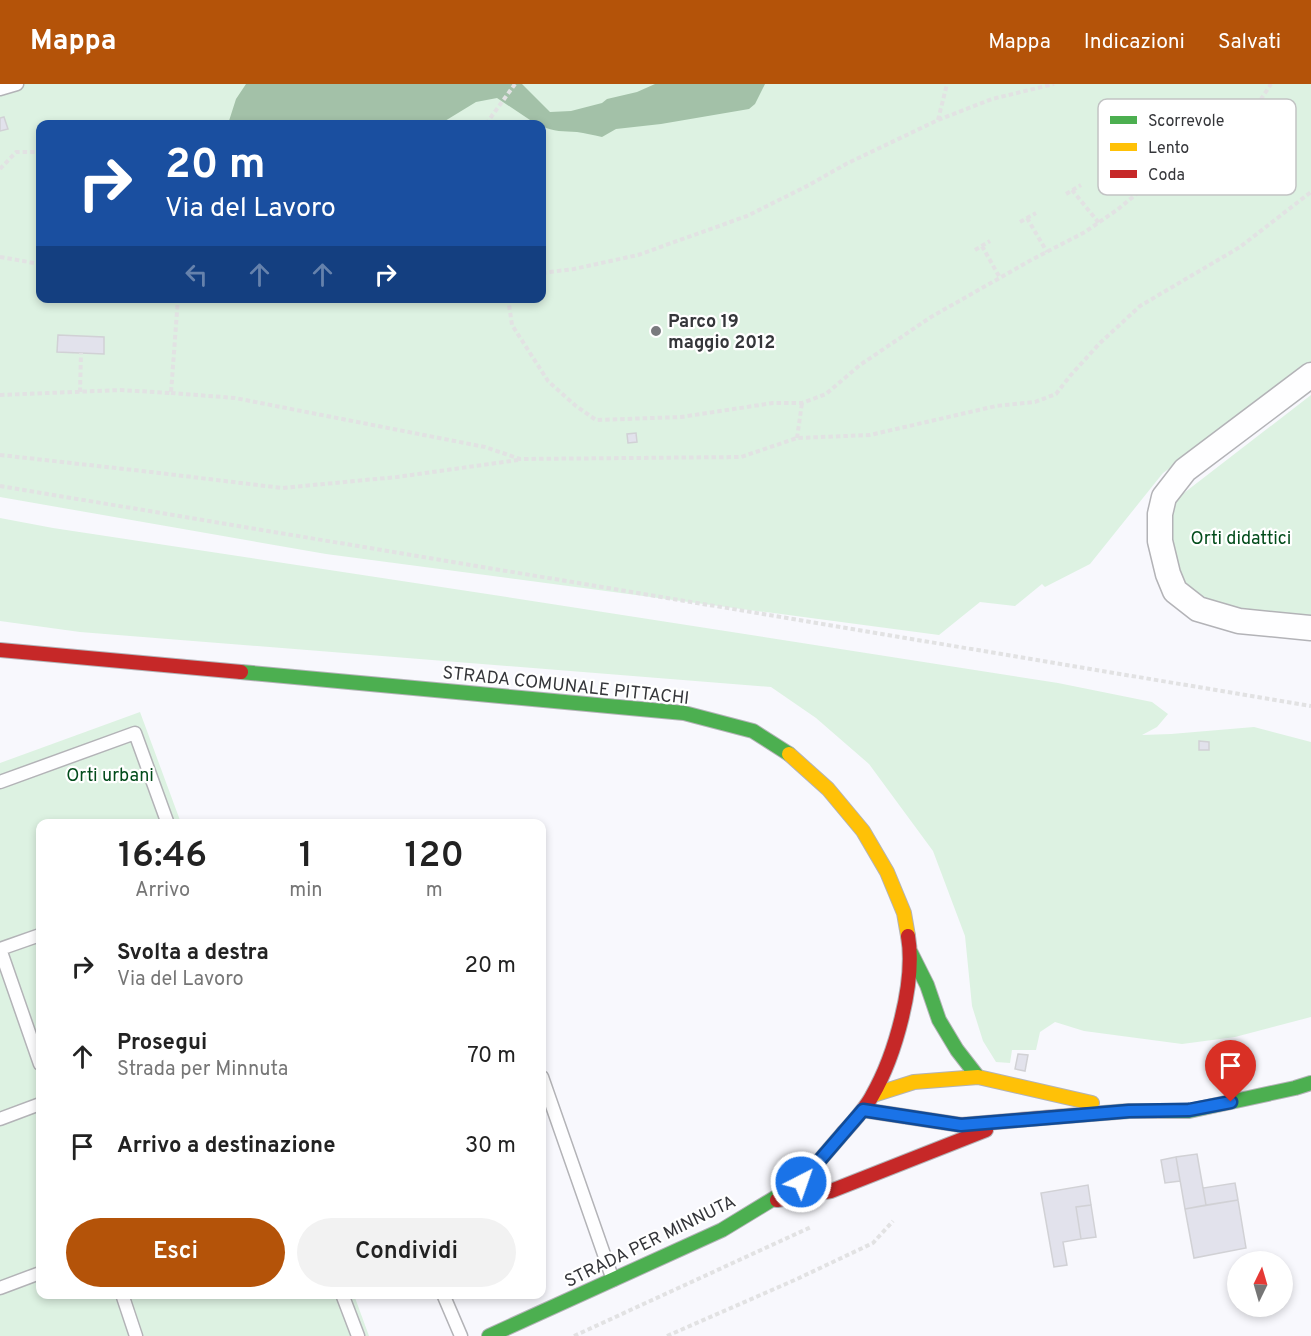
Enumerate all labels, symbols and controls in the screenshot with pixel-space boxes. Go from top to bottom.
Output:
text: Mappa [30,24,116,60]
text: Mappa [988,29,1051,56]
text: Indicazioni [1084,29,1185,56]
text: Salvati [1218,29,1281,56]
legend [1098,99,1296,195]
text: Scorrevole [1148,112,1224,132]
text: Lento [1148,139,1189,159]
text: 20 m [165,140,266,193]
icon: right [66,144,144,222]
text: Coda [1148,166,1185,186]
text: Via del Lavoro [165,192,336,226]
icon: left [180,258,213,291]
icon: ahead [243,258,276,291]
icon: ahead [306,258,339,291]
icon: right [369,258,402,291]
place label: Parco 19 maggio 2012 [668,311,775,355]
marker: Parco 19 maggio 2012 [649,324,663,338]
park label: Orti didattici [1191,528,1291,551]
street label: STRADA COMUNALE PITTACHI [441,662,690,711]
park label: Orti urbani [66,765,154,788]
text: 16:46 [118,834,207,880]
text: 1 [299,834,313,880]
text: 120 [404,834,464,880]
text: Arrivo [135,878,190,904]
text: min [289,878,323,904]
text: m [426,878,443,904]
text: Svolta a destra [117,940,269,967]
icon: right [66,950,99,983]
text: 20 m [465,953,516,980]
text: Via del Lavoro [117,967,244,993]
text: Prosegui [117,1030,207,1057]
icon: ahead [66,1040,99,1073]
pin [1205,1040,1256,1102]
text: 70 m [467,1043,516,1070]
icon: arrive [1214,1049,1247,1082]
text: Strada per Minnuta [117,1057,288,1083]
icon: arrive [66,1130,99,1163]
text: Arrivo a destinazione [117,1133,335,1160]
text: 30 m [465,1133,516,1160]
position arrow [769,1150,833,1214]
street label: STRADA PER MINNUTA [561,1191,740,1294]
button: Esci [66,1218,285,1287]
button: Condividi [297,1218,516,1287]
north arrow [1227,1251,1293,1317]
map controls [1227,1251,1293,1317]

